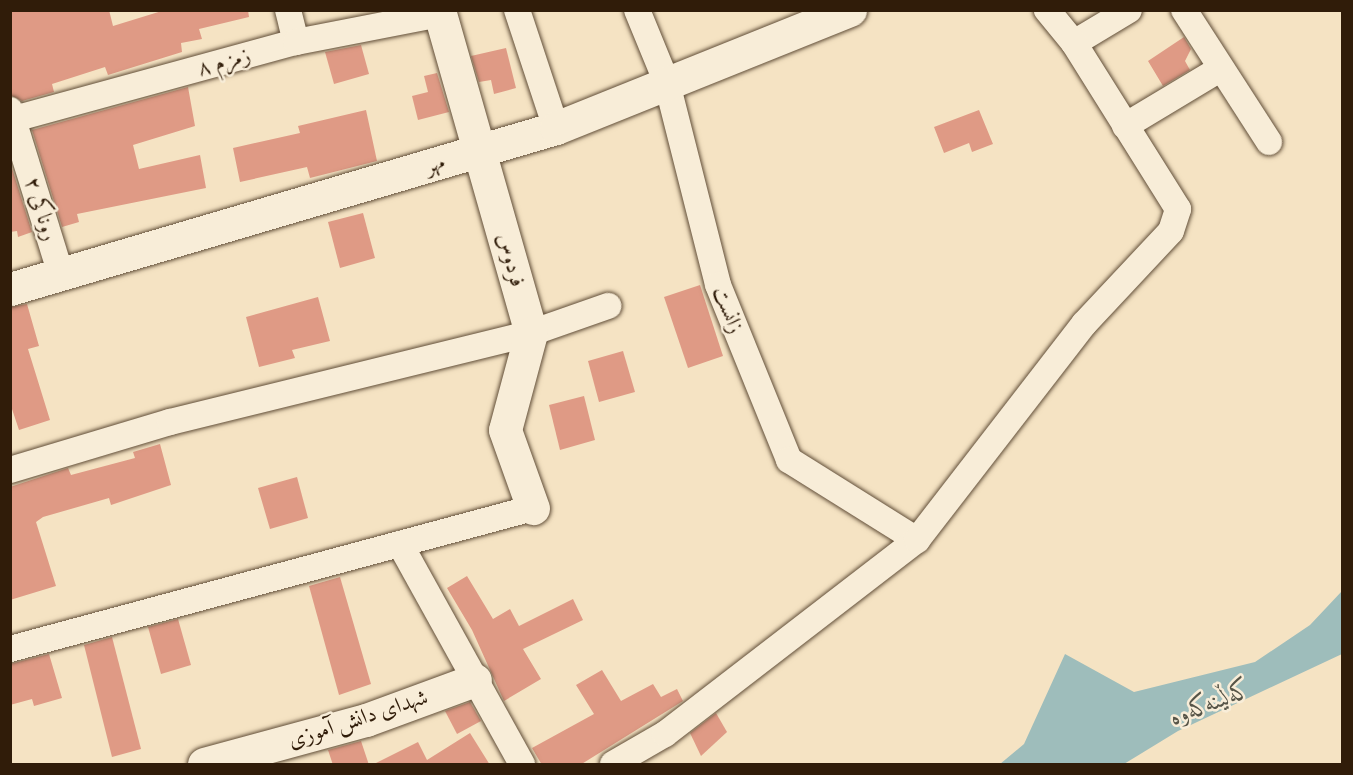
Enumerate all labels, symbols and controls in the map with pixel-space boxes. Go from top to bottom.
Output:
street label: زمزم ۸ [195,42,253,82]
street label: مهر [422,149,448,179]
street label: روناکی ۲ [19,174,63,244]
street label: فردوس [491,230,531,290]
street label: زانست [707,283,749,337]
water label: کەڵینەکەوە [1166,674,1256,732]
street label: شهدای دانش آموزی [285,684,431,754]

